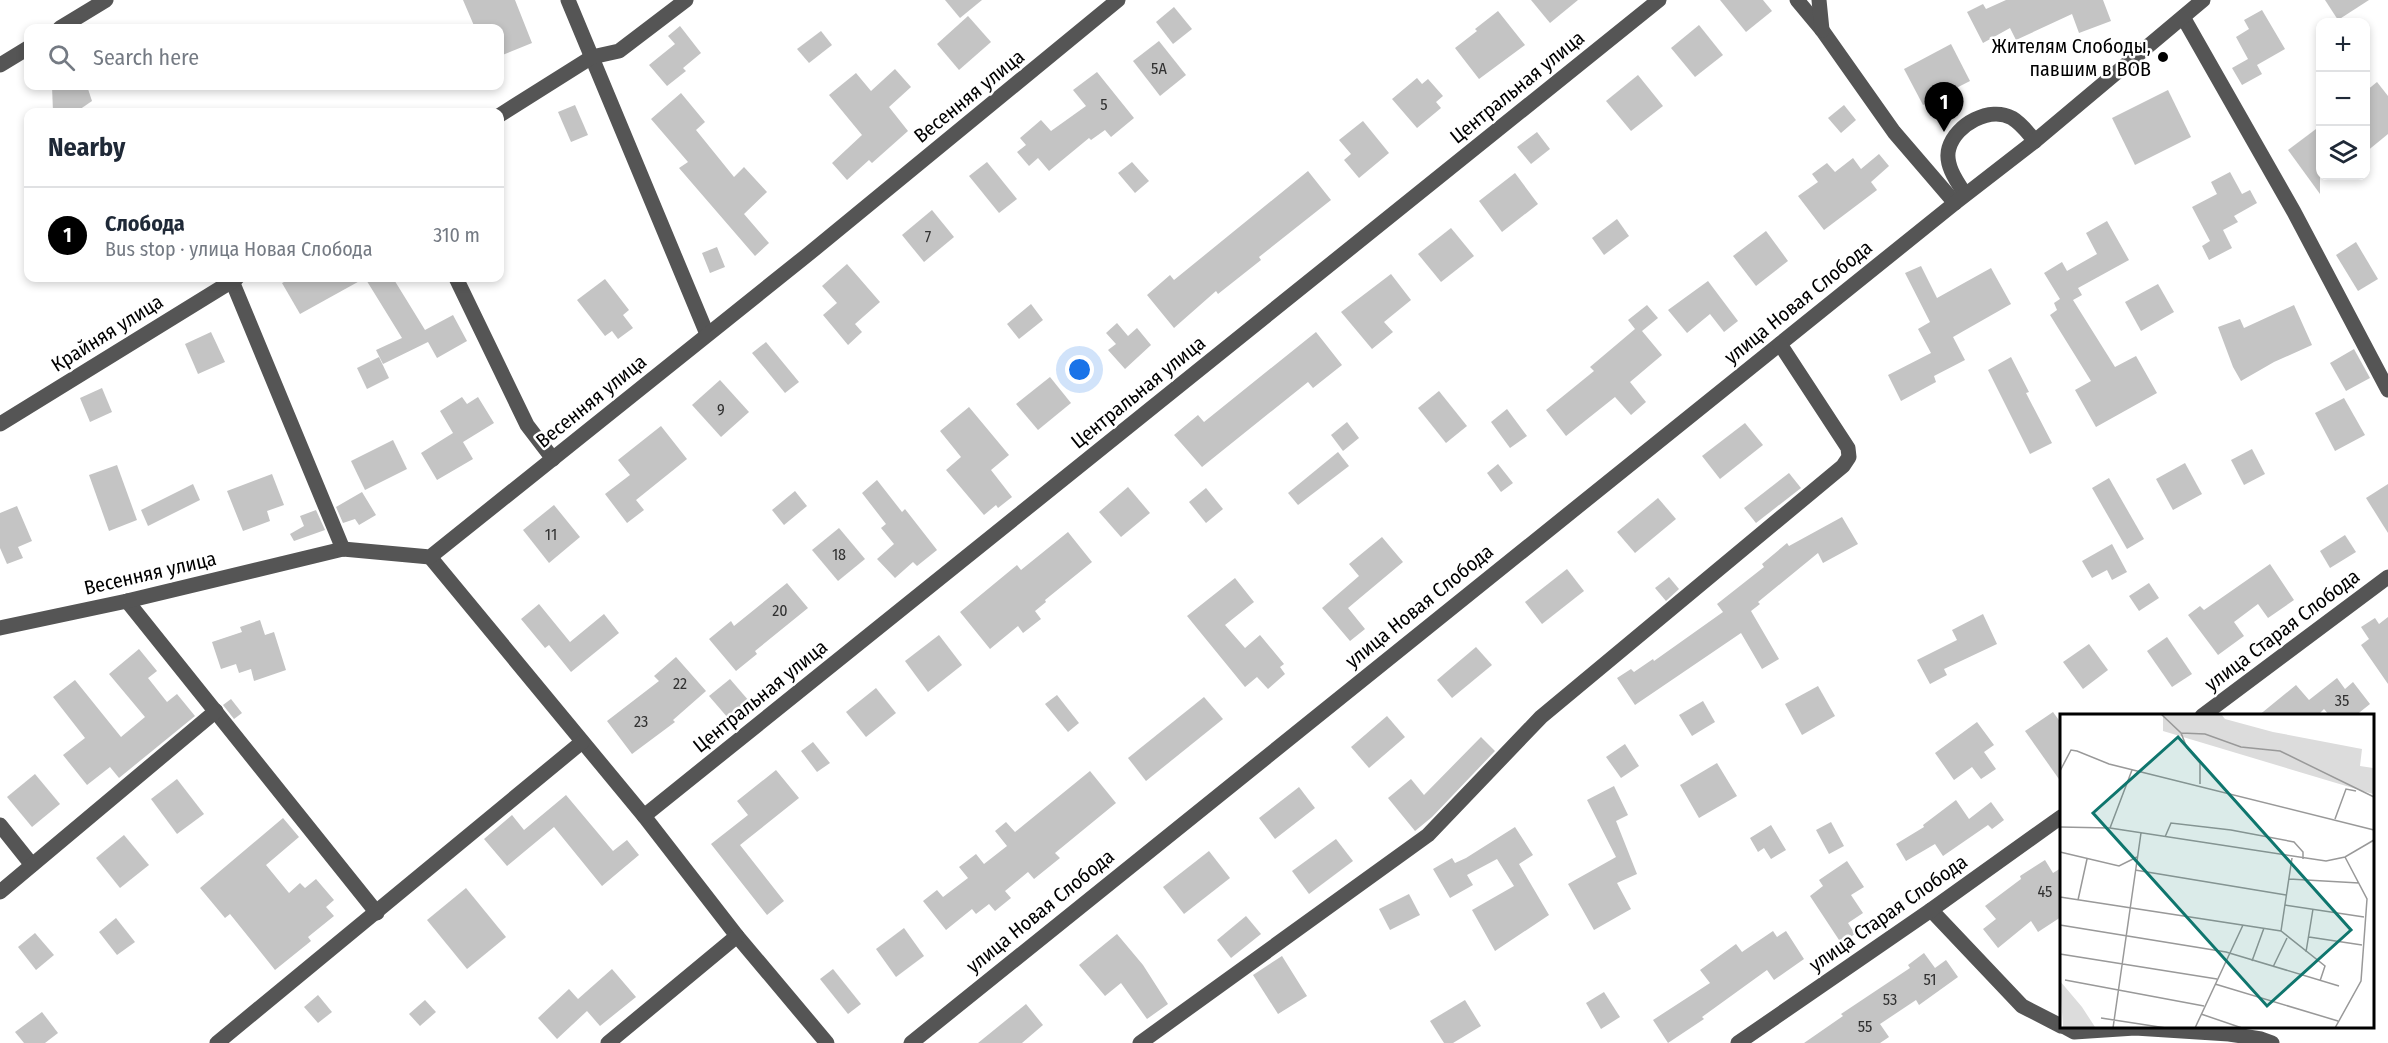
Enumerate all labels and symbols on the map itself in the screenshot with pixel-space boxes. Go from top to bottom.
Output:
street label: Центральная улица [1445,26,1589,148]
place label: Жителям Слободы, павшим в ВОВ [1992,34,2151,81]
street label: Весенняя улица [909,44,1029,148]
marker: Жителям Слободы, павшим в ВОВ [2156,50,2170,64]
house number: 5А [1151,59,1167,78]
pin: 1 [1924,82,1964,132]
house number: 5 [1100,95,1108,114]
house number: 7 [925,227,932,246]
street label: улица Новая Слобода [1719,235,1877,369]
street label: Крайняя улица [47,289,167,377]
street label: Центральная улица [1066,331,1210,453]
street label: Весенняя улица [531,349,651,453]
your location [1065,355,1094,384]
house number: 9 [717,400,725,419]
house number: 11 [545,525,557,544]
street label: улица Новая Слобода [1340,539,1498,673]
house number: 18 [832,545,846,564]
street label: Весенняя улица [82,546,218,600]
street label: улица Старая Слобода [2200,564,2364,696]
house number: 20 [772,601,788,620]
street label: Центральная улица [688,635,832,757]
house number: 22 [673,674,687,693]
house number: 35 [2335,691,2349,710]
house number: 23 [634,712,648,731]
inset map [2060,714,2373,1028]
street label: улица Новая Слобода [961,844,1119,978]
street label: улица Старая Слобода [1804,849,1972,977]
house number: 45 [2038,882,2052,901]
house number: 51 [1924,970,1936,989]
house number: 53 [1883,990,1897,1009]
house number: 55 [1858,1017,1872,1036]

